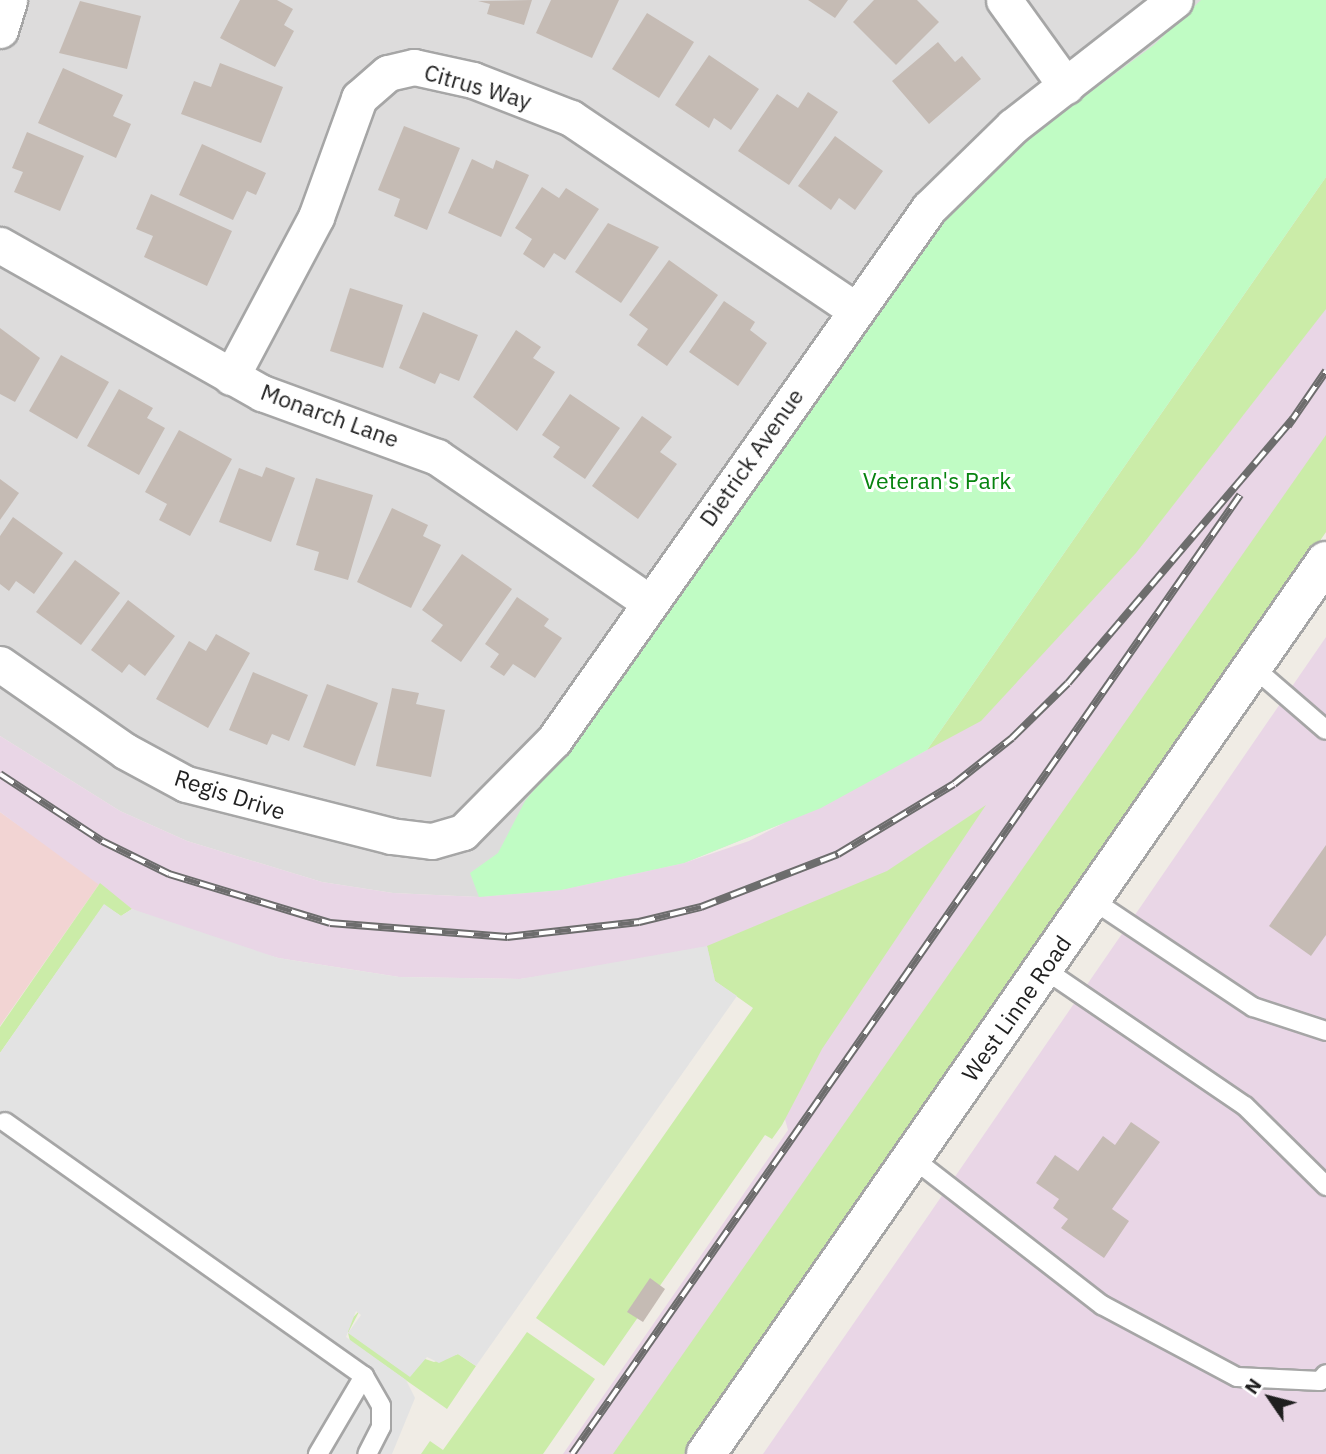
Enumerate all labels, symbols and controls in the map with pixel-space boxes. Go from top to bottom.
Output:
street label: Citrus Way [421,58,535,114]
street label: Monarch Lane [257,377,403,453]
street label: Dietrick Avenue [693,383,809,531]
park label: Veteran's Park [863,466,1011,494]
street label: Regis Drive [171,763,289,825]
street label: West Linne Road [955,930,1077,1086]
north arrow [1235,1363,1305,1433]
text: N [1239,1373,1267,1398]

